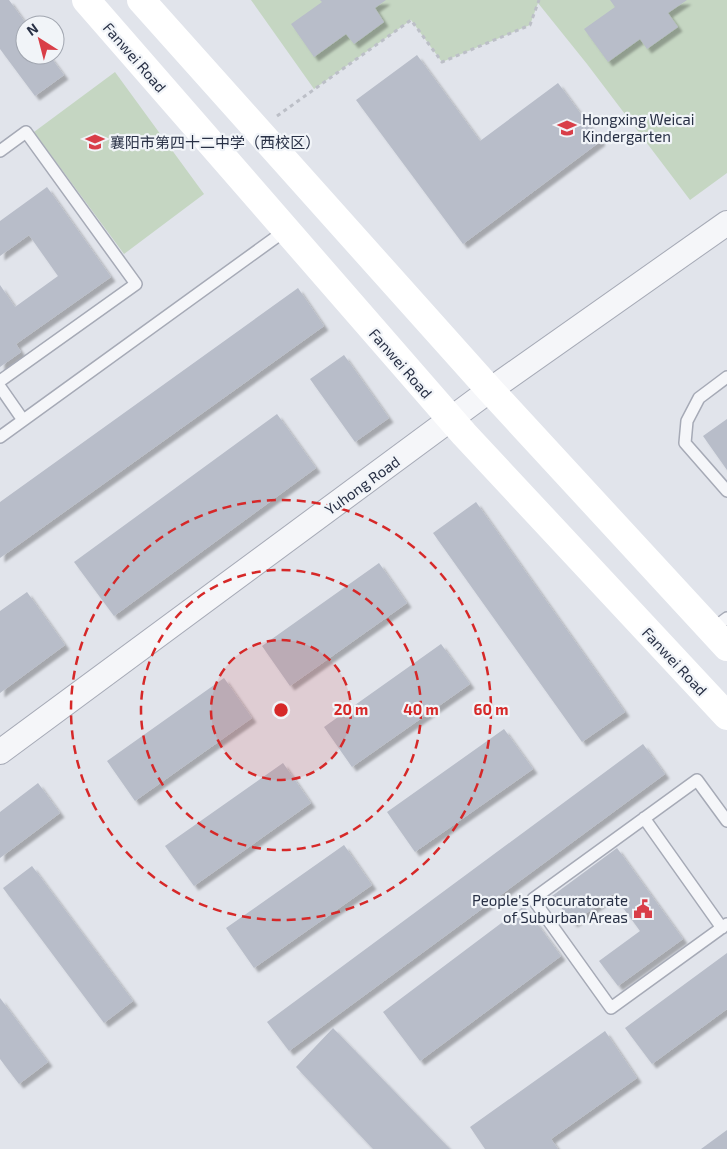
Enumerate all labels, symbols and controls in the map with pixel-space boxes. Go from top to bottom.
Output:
north arrow [15,15,65,65]
street label: Fanwei Road [100,18,170,96]
text: N [23,19,41,39]
place label: Hongxing Weicai Kindergarten [582,110,695,145]
school or university icon: Hongxing Weicai Kindergarten [556,117,578,139]
school or university icon: 襄阳市第四十二中学（西校区） [84,131,106,153]
place label: 襄阳市第四十二中学（西校区） [110,133,320,151]
street label: Fanwei Road [366,324,436,402]
street label: Yuhong Road [321,452,403,518]
street label: Fanwei Road [639,623,711,699]
text: 20 m [334,700,368,718]
text: 40 m [403,700,439,718]
text: 60 m [474,700,508,718]
centre of rings [272,701,290,719]
place label: People's Procuratorate of Suburban Areas [472,891,628,926]
public building icon: People's Procuratorate of Suburban Areas [632,898,654,920]

